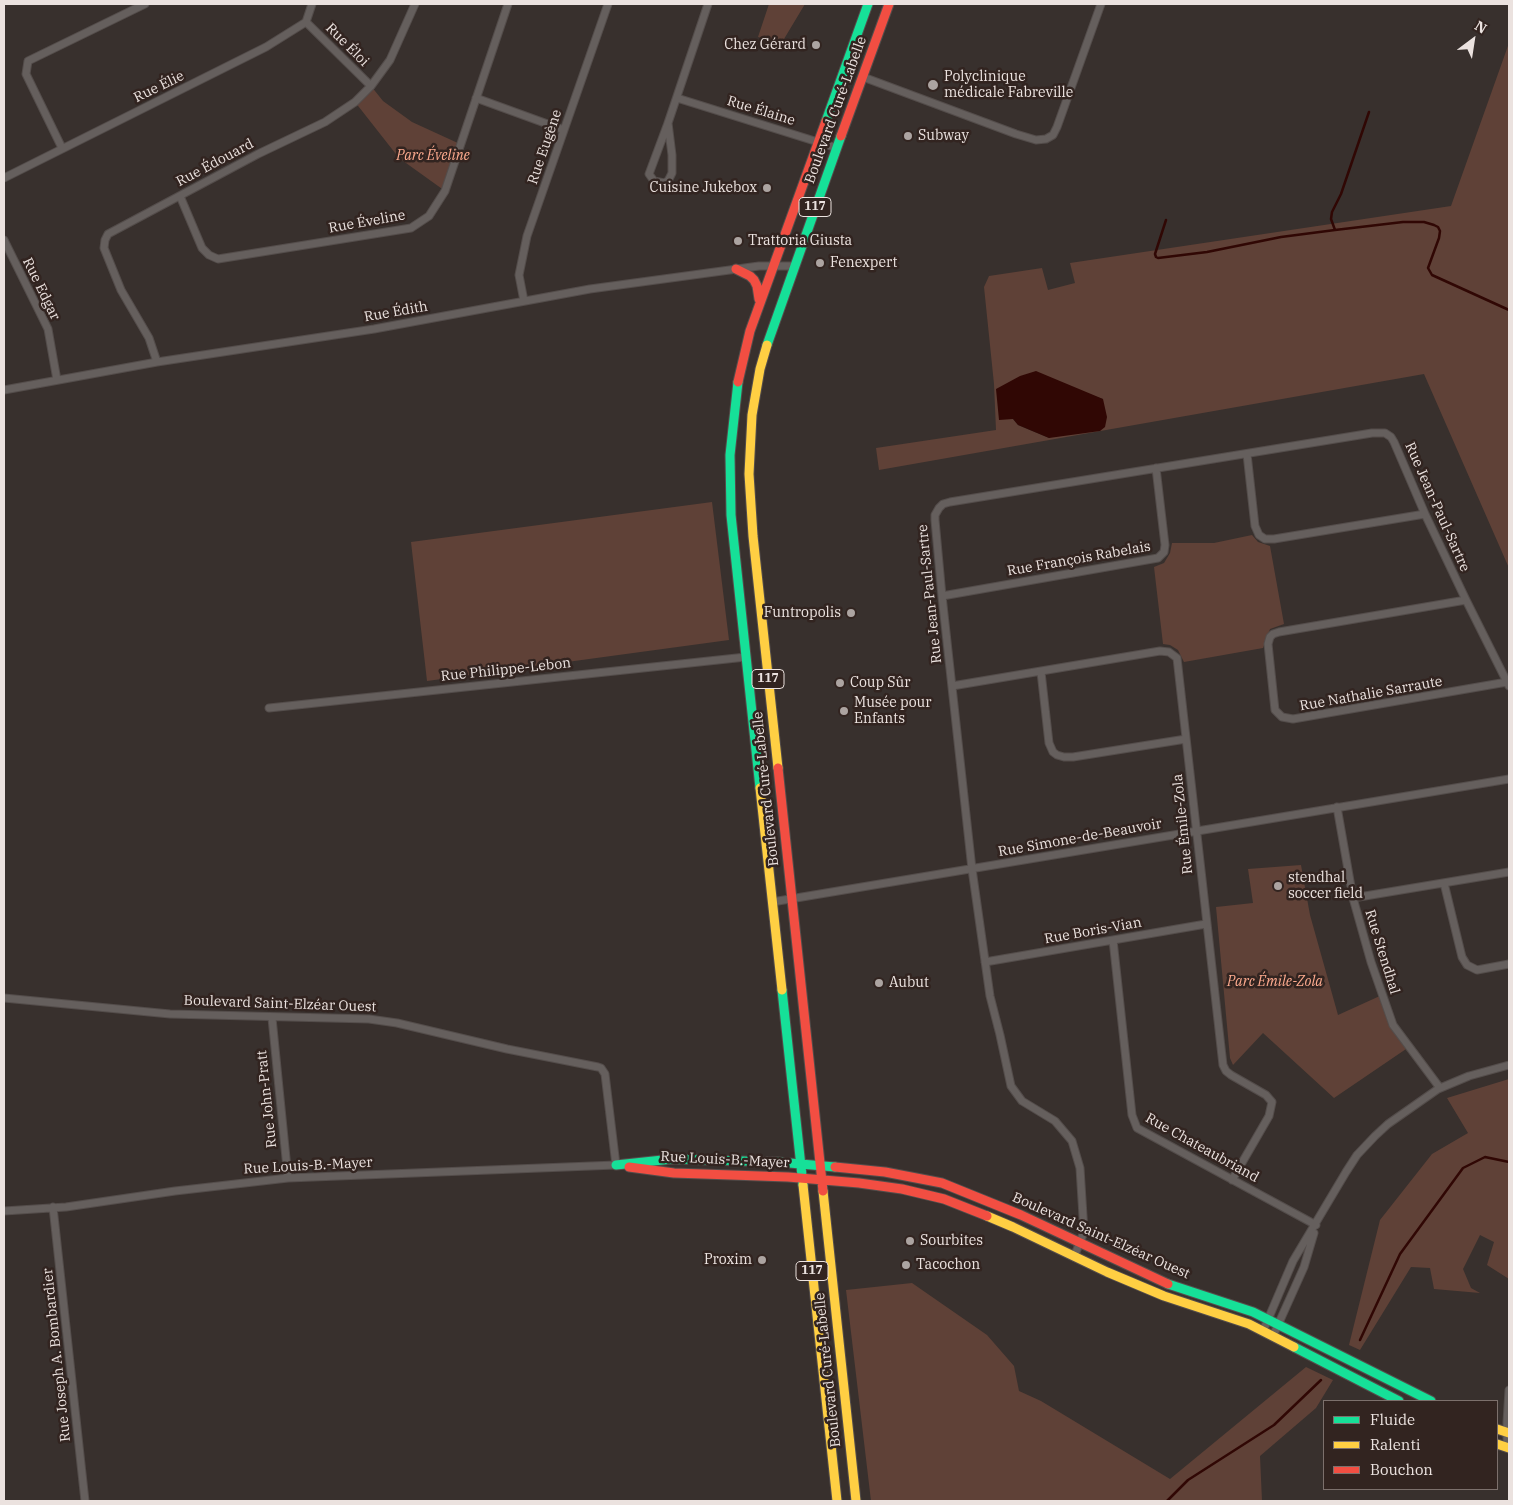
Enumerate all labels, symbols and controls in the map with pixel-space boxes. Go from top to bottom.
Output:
north arrow [1448,15,1498,65]
text: N [1471,17,1490,38]
street label: Rue Éloi [322,20,372,70]
street label: Boulevard Curé-Labelle [802,34,870,186]
place label: Chez Gérard [724,37,806,53]
marker: Chez Gérard [810,39,822,51]
street label: Rue Élie [131,68,187,106]
place label: Polyclinique médicale Fabreville [944,69,1073,102]
marker: Polyclinique médicale Fabreville [926,78,940,92]
street label: Rue Élaine [725,93,797,129]
street label: Rue Eugène [524,107,566,187]
place label: Subway [918,128,969,144]
marker: Subway [902,130,914,142]
street label: Rue Édouard [174,136,256,190]
park label: Parc Éveline [396,148,470,164]
place label: Cuisine Jukebox [649,180,757,196]
marker: Cuisine Jukebox [761,182,773,194]
road number: 117 [799,198,831,216]
street label: Rue Éveline [327,207,407,237]
place label: Trattoria Giusta [748,233,852,249]
marker: Trattoria Giusta [732,235,744,247]
street label: Rue Edgar [19,255,63,323]
place label: Fenexpert [830,255,897,271]
marker: Fenexpert [814,257,826,269]
street label: Rue Édith [363,298,429,326]
street label: Rue Jean-Paul-Sartre [1401,440,1473,574]
street label: Rue Jean-Paul-Sartre [914,524,946,664]
street label: Rue François Rabelais [1006,538,1152,580]
place label: Funtropolis [764,605,841,621]
marker: Funtropolis [845,607,857,619]
street label: Rue Philippe-Lebon [440,655,572,685]
road number: 117 [752,670,784,689]
street label: Rue Nathalie Sarraute [1298,673,1444,715]
place label: Coup Sûr [850,675,910,691]
marker: Coup Sûr [834,677,846,689]
place label: Musée pour Enfants [854,695,931,728]
marker: Musée pour Enfants [838,705,850,717]
street label: Boulevard Curé-Labelle [750,711,782,867]
street label: Rue Émile-Zola [1169,773,1197,875]
street label: Rue Simone-de-Beauvoir [997,815,1163,861]
place label: stendhal soccer field [1288,870,1363,902]
marker: stendhal soccer field [1272,880,1284,892]
street label: Rue Stendhal [1361,908,1403,996]
street label: Rue Boris-Vian [1043,914,1143,948]
park label: Parc Émile-Zola [1227,974,1323,990]
place label: Aubut [889,975,929,991]
marker: Aubut [873,977,885,989]
street label: Boulevard Saint-Elzéar Ouest [183,992,377,1016]
street label: Rue John-Pratt [254,1049,280,1149]
street label: Rue Chateaubriand [1142,1110,1262,1186]
street label: Rue Louis-B.-Mayer [660,1148,790,1172]
street label: Rue Louis-B.-Mayer [243,1154,373,1178]
street label: Boulevard Saint-Elzéar Ouest [1010,1189,1192,1283]
place label: Sourbites [920,1233,983,1249]
marker: Sourbites [904,1235,916,1247]
place label: Proxim [704,1252,752,1268]
marker: Proxim [756,1254,768,1266]
place label: Tacochon [916,1257,980,1273]
marker: Tacochon [900,1259,912,1271]
road number: 117 [796,1262,828,1280]
street label: Rue Joseph A. Bombardier [40,1267,74,1443]
street label: Boulevard Curé-Labelle [812,1292,844,1448]
legend [1323,1400,1498,1490]
text: Fluide [1370,1410,1415,1429]
text: Ralenti [1370,1435,1420,1454]
text: Bouchon [1370,1460,1433,1479]

